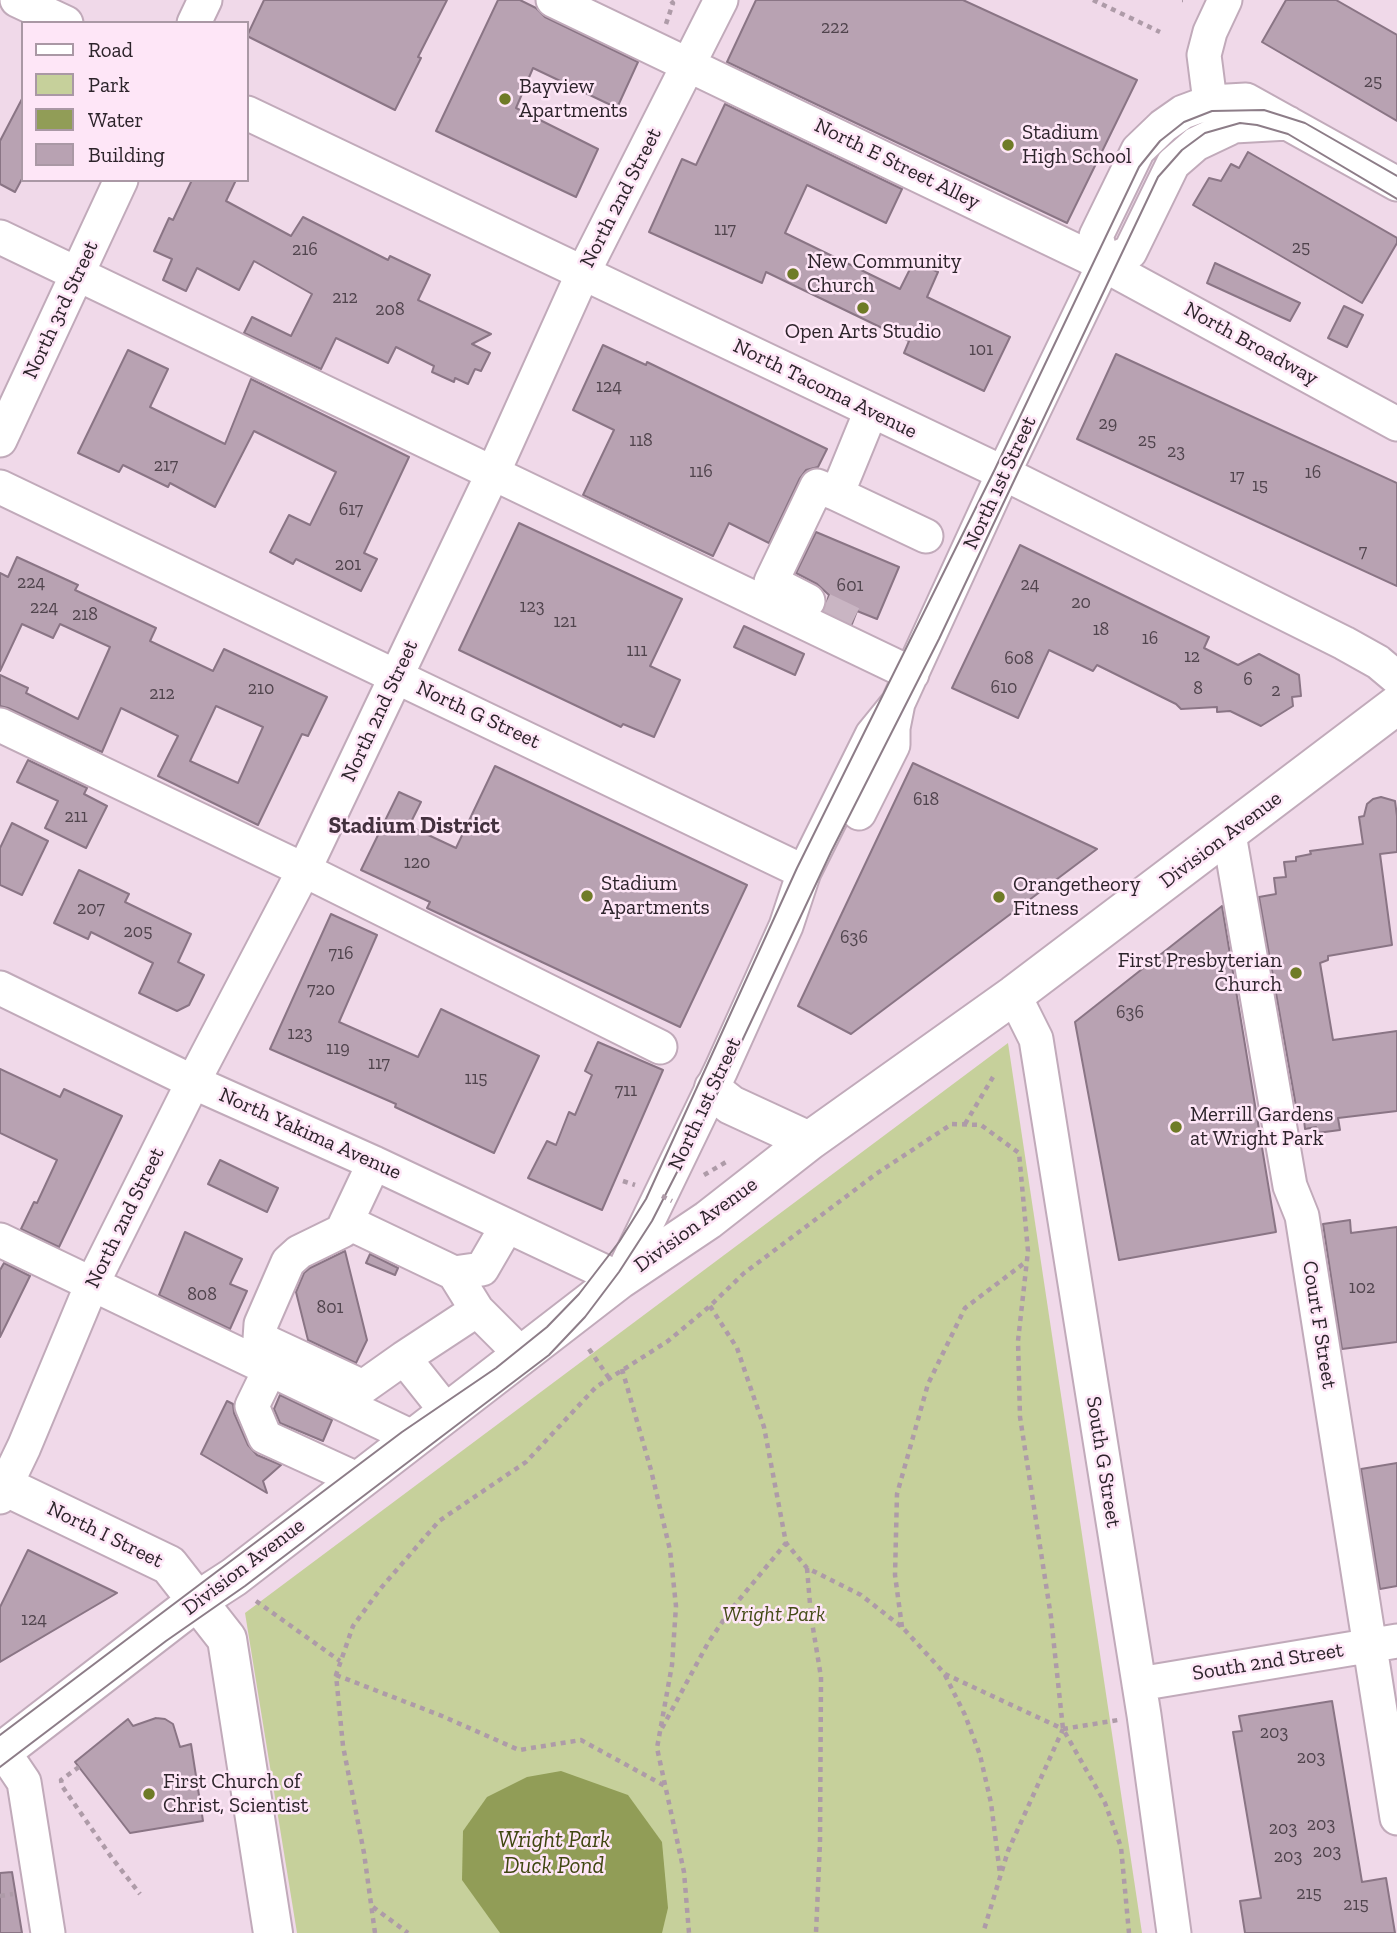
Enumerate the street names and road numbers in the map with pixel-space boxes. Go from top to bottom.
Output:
street label: North E Street Alley [810,113,984,215]
street label: North 2nd Street [575,124,667,272]
street label: North 3rd Street [18,237,104,383]
street label: North Broadway [1180,297,1322,391]
street label: North Tacoma Avenue [729,334,921,444]
street label: North 1st Street [958,412,1042,554]
street label: North 2nd Street [336,636,424,786]
street label: North G Street [412,675,544,755]
street label: Division Avenue [1155,786,1287,894]
street label: North 1st Street [663,1033,747,1175]
street label: North Yakima Avenue [215,1082,405,1186]
street label: North 2nd Street [80,1144,170,1292]
street label: Division Avenue [629,1172,763,1278]
street label: Court F Street [1296,1259,1342,1391]
street label: South G Street [1080,1395,1126,1529]
street label: North I Street [43,1496,167,1574]
street label: Division Avenue [178,1513,310,1621]
street label: South 2nd Street [1191,1638,1345,1686]

